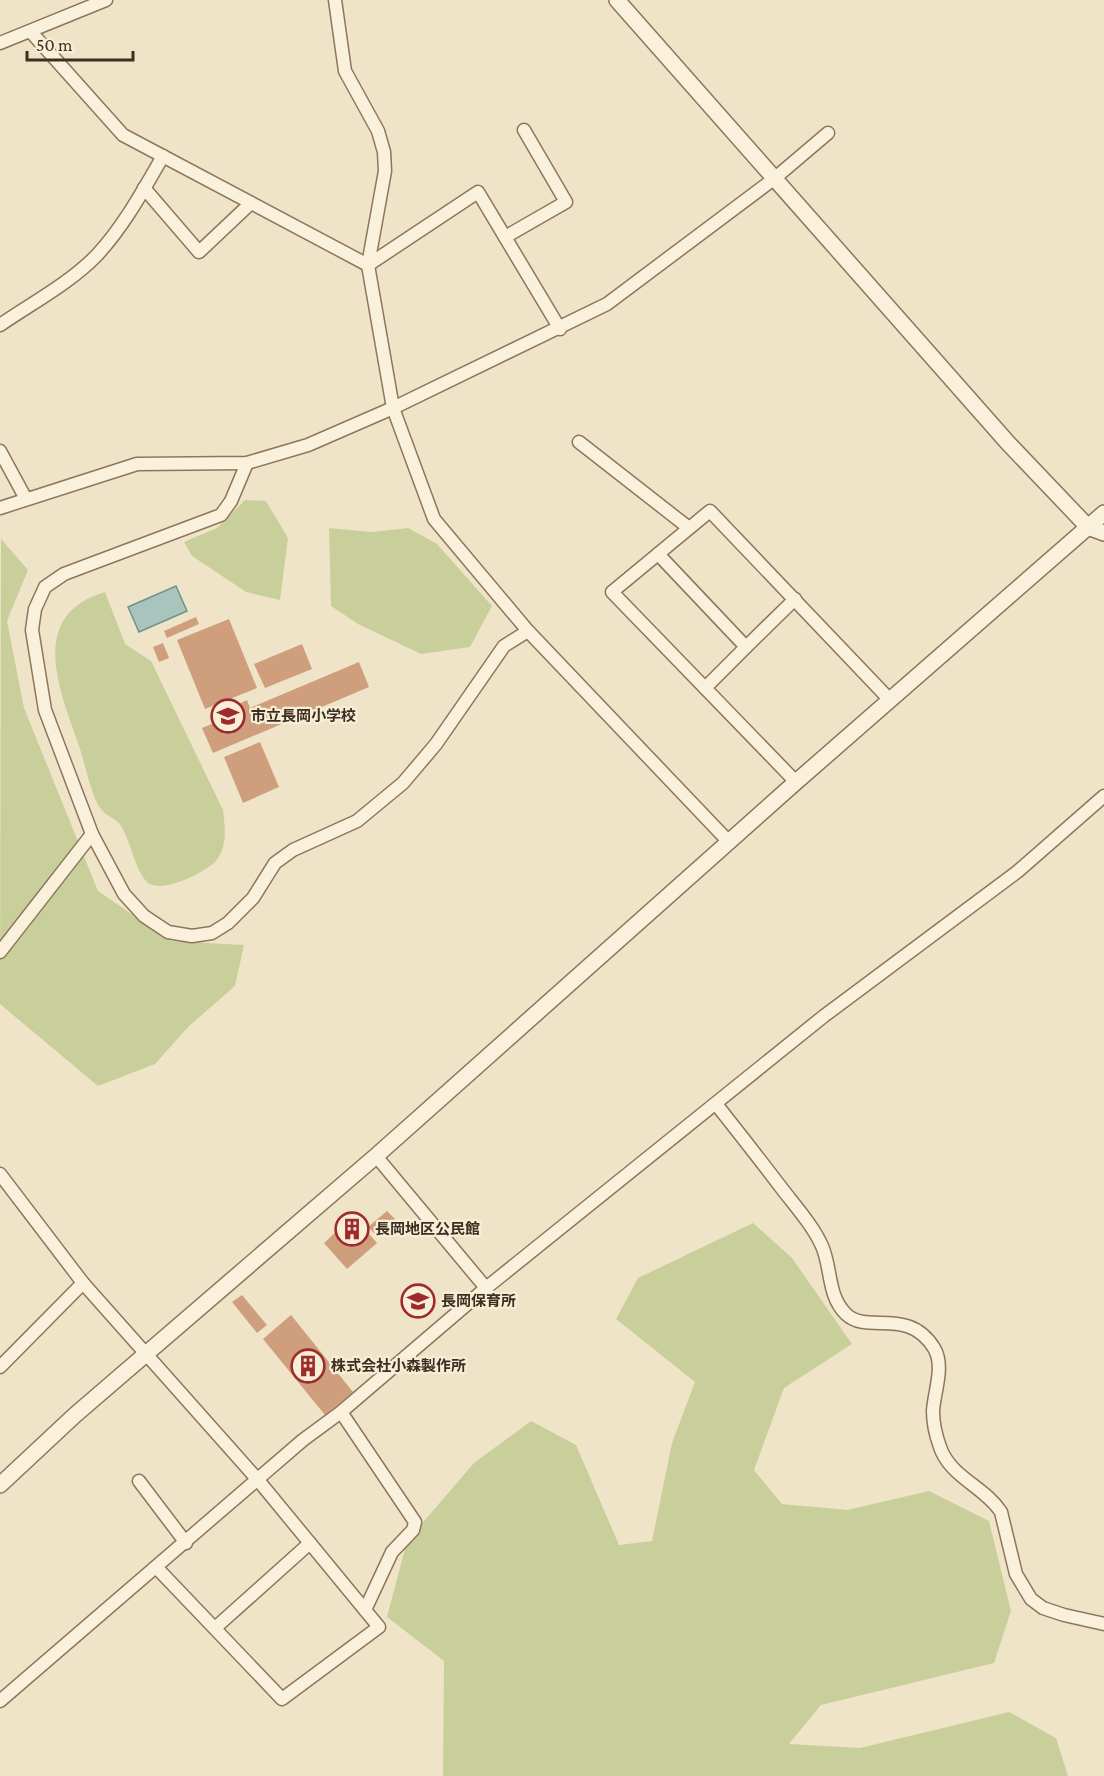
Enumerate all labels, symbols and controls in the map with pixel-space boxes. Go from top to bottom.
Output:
scale bar [27,24,134,62]
text: 50 m [36,35,73,55]
school or university icon: 市立長岡小学校 [210,698,246,734]
place label: 市立長岡小学校 [251,708,356,724]
building icon: 長岡地区公民館 [334,1211,370,1247]
place label: 長岡地区公民館 [375,1221,480,1237]
school or university icon: 長岡保育所 [400,1283,436,1319]
place label: 長岡保育所 [441,1293,516,1309]
building icon: 株式会社小森製作所 [290,1348,326,1384]
place label: 株式会社小森製作所 [331,1357,466,1374]

